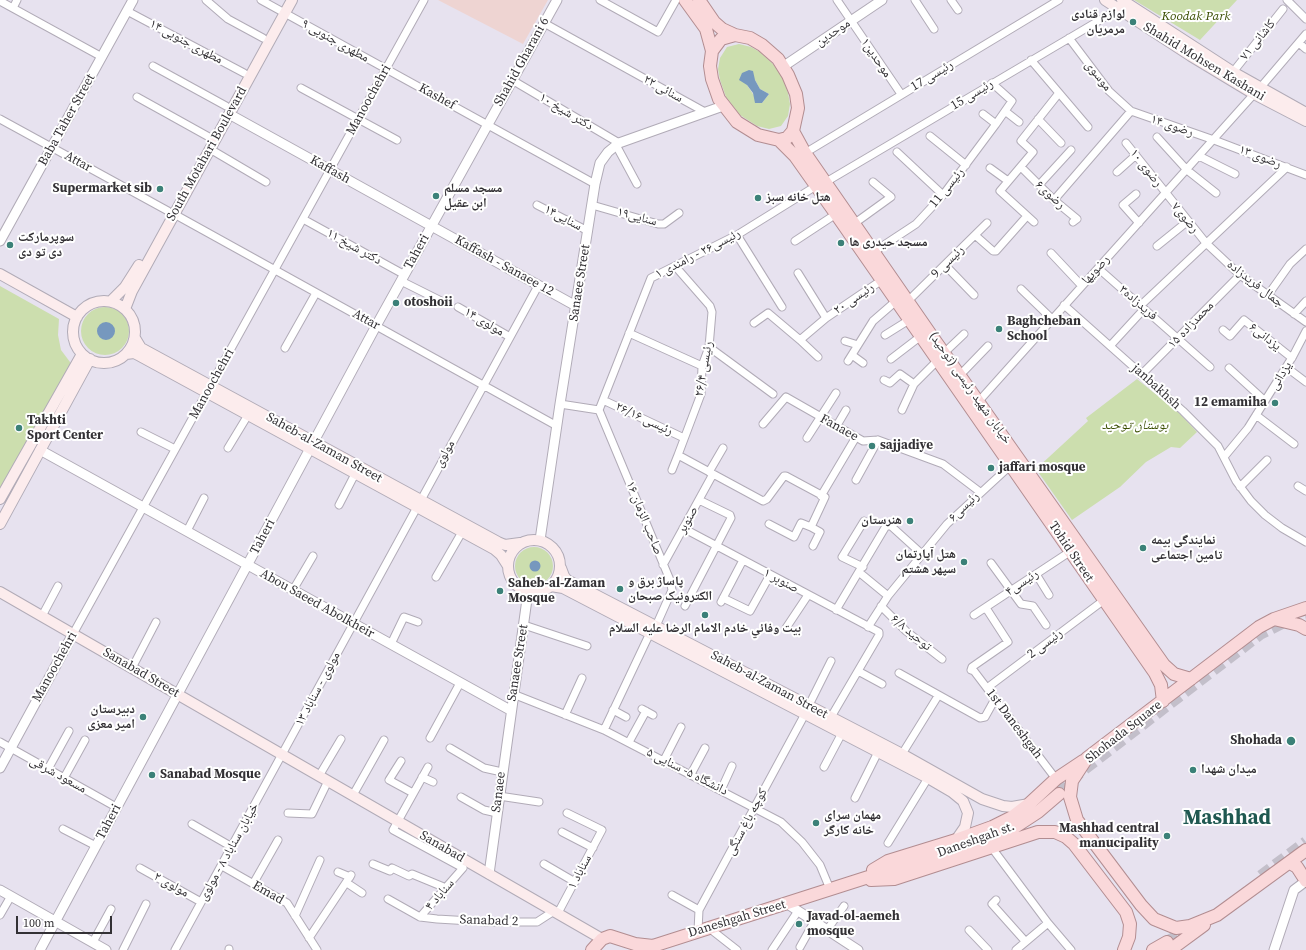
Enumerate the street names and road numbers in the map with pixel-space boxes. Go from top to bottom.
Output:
street label: Shahid Gharani 6 [491,15,553,109]
street label: مطهری جنوبی ۱۴ [147,16,225,68]
street label: مطهری جنوبی ۹ [298,16,372,66]
street label: موحدین [813,16,853,50]
street label: کاشانی ۷۱ [1237,17,1279,63]
street label: Shahid Mohsen Kashani [1140,19,1268,105]
street label: موحدین۱ [857,35,895,81]
street label: رئیسی 17 [908,57,956,95]
street label: موسوی [1081,58,1115,94]
street label: Manoochehri [343,62,395,138]
street label: Baba Taher Street [35,71,99,169]
street label: سنائی ۲۲ [640,72,686,106]
street label: رئیسی 15 [948,76,996,114]
street label: Kashef [416,81,458,113]
street label: South Motahari Boulevard [164,84,250,224]
street label: دکتر شیخ ۱۰ [536,90,596,134]
street label: رضوی ۱۴ [1149,111,1195,141]
street label: رضوی ۱۳ [1237,142,1283,172]
street label: رضوی ۱۰ [1126,146,1166,190]
street label: Attar [62,148,94,176]
street label: Kaffash [307,153,353,187]
street label: رئیسی 11 [926,165,968,211]
street label: رضوی۶ [1032,177,1068,213]
street label: رضوی۷ [1168,199,1202,237]
street label: سنایی۱۴ [541,202,585,234]
street label: سنایی۱۹ [615,204,659,230]
street label: دکتر شیخ ۱۱ [324,226,384,268]
street label: رئیسی۲۶ - رامندی ۱ [653,226,743,282]
street label: Taheri [401,232,433,272]
street label: Kaffash - Sanaee 12 [452,232,556,300]
street label: رئیسی 9 [928,242,968,282]
street label: Sanaee Street [566,243,594,323]
street label: رضویها [1079,252,1113,288]
street label: جمال فریدزاده [1223,257,1287,311]
street label: رئیسی ۲۰ [831,280,877,318]
street label: فریدزاده۳ [1116,282,1160,324]
street label: محمدزاده ۱۵ [1165,298,1217,352]
street label: مولوی ۱۴ [461,304,507,340]
street label: Attar [350,306,382,334]
street label: یزدانی۶ [1246,320,1284,354]
street label: خیابان شهید رئیسی (توحید) [925,329,1015,447]
street label: رئیسی ۲۶/۴ [691,340,717,398]
street label: Manoochehri [186,346,238,422]
street label: یزدانی [1266,359,1296,393]
street label: janbakhsh [1128,361,1184,413]
street label: رئیسی ۲۶/۱۶ [613,399,675,439]
street label: Saheb-al-Zaman Street [263,410,385,486]
street label: Fanaee [817,411,861,445]
street label: مولوی [431,438,459,470]
street label: صاحب الزمان ۱۶ [622,479,666,557]
street label: رئیسی۶ [945,489,983,525]
street label: صنوبر [674,504,702,536]
street label: Taheri [247,517,279,557]
street label: Tohid Street [1045,519,1097,585]
street label: صنوبر ۱ [761,565,801,597]
street label: Abou Saeed Abolkheir [257,566,377,642]
street label: رئیسی۴ [1002,566,1042,600]
street label: توحید ۶/۸ [887,611,935,655]
street label: Sanaee Street [504,623,532,703]
street label: رئیسی 2 [1024,626,1066,662]
street label: Manoochehri [29,629,81,705]
street label: Sanabad Street [100,645,182,701]
street label: Saheb-al-Zaman Street [708,648,830,722]
street label: مولوی - سناباد ۱۳ [292,649,344,729]
street label: 1st Daneshgah [983,686,1045,762]
street label: Shohada Square [1083,697,1165,767]
street label: دانشگاه ۵- سنایی ۵ [644,745,730,799]
street label: مسعود شرقی [27,753,89,797]
street label: Sanaee [489,771,509,813]
street label: کوچه باغ سنگی [723,786,771,858]
street label: خیابان سناباد ۸ - مولوی [196,800,262,904]
street label: Taheri [93,802,125,842]
street label: Daneshgah st. [935,819,1017,861]
street label: Sanabad [417,828,467,866]
street label: سناباد ۱ [564,852,596,892]
street label: مولوی ۲ [151,869,191,901]
street label: سناباد ۴ [422,876,458,914]
street label: Emad [250,878,286,908]
street label: Daneshgah Street [686,897,788,941]
street label: Sanabad 2 [459,912,519,930]

